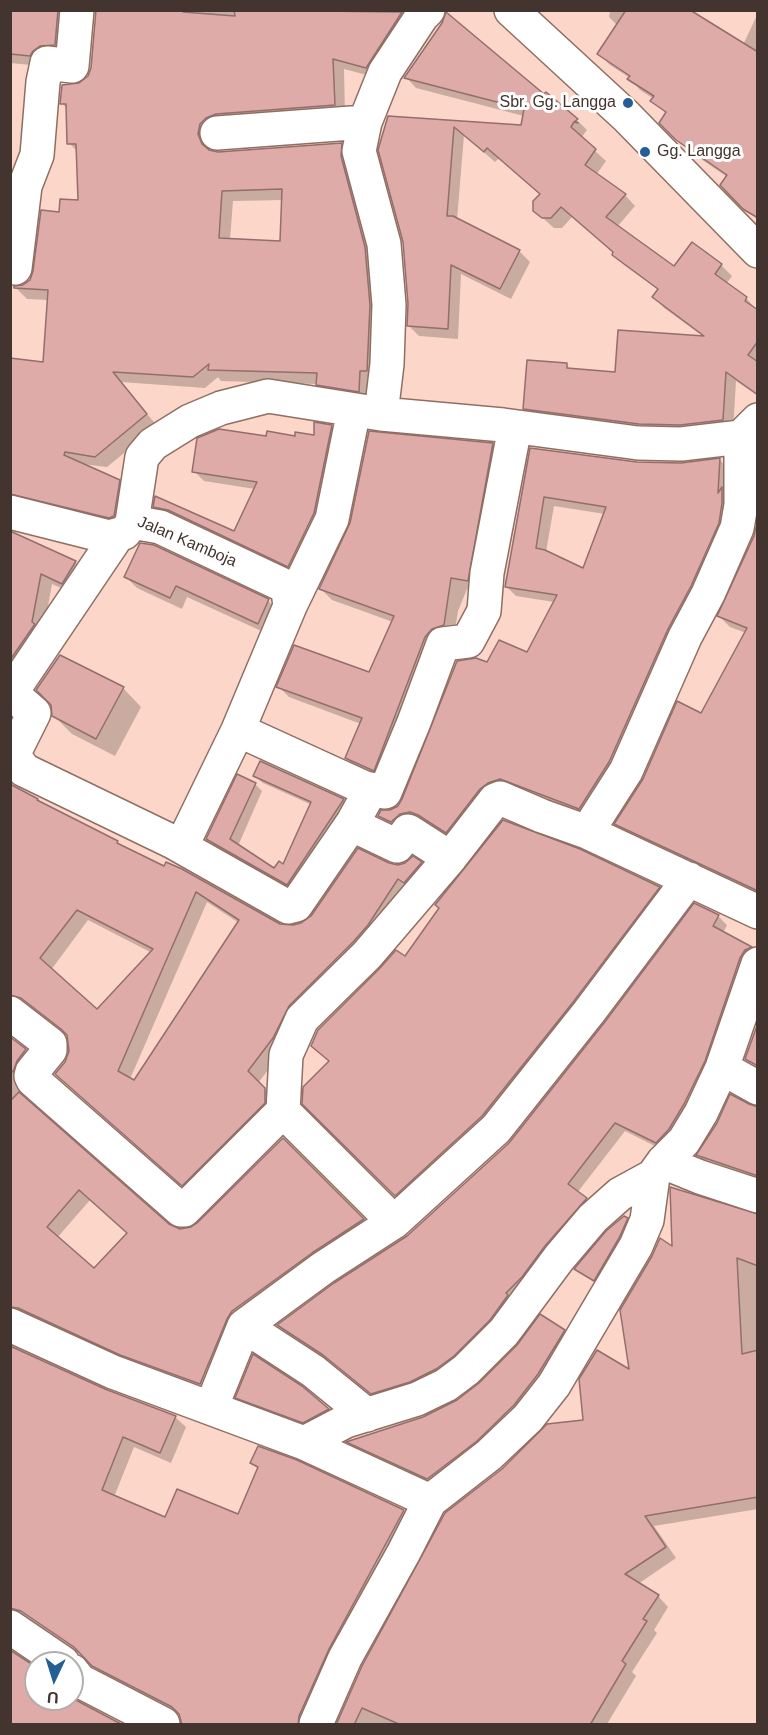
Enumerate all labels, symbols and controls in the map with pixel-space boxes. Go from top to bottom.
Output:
place label: Sbr. Gg. Langga [499,93,616,113]
marker: Sbr. Gg. Langga [621,96,635,110]
place label: Gg. Langga [657,142,741,162]
marker: Gg. Langga [638,145,652,159]
street label: Jalan Kamboja [135,512,239,572]
north arrow [24,1651,84,1711]
text: U [46,1689,59,1706]

